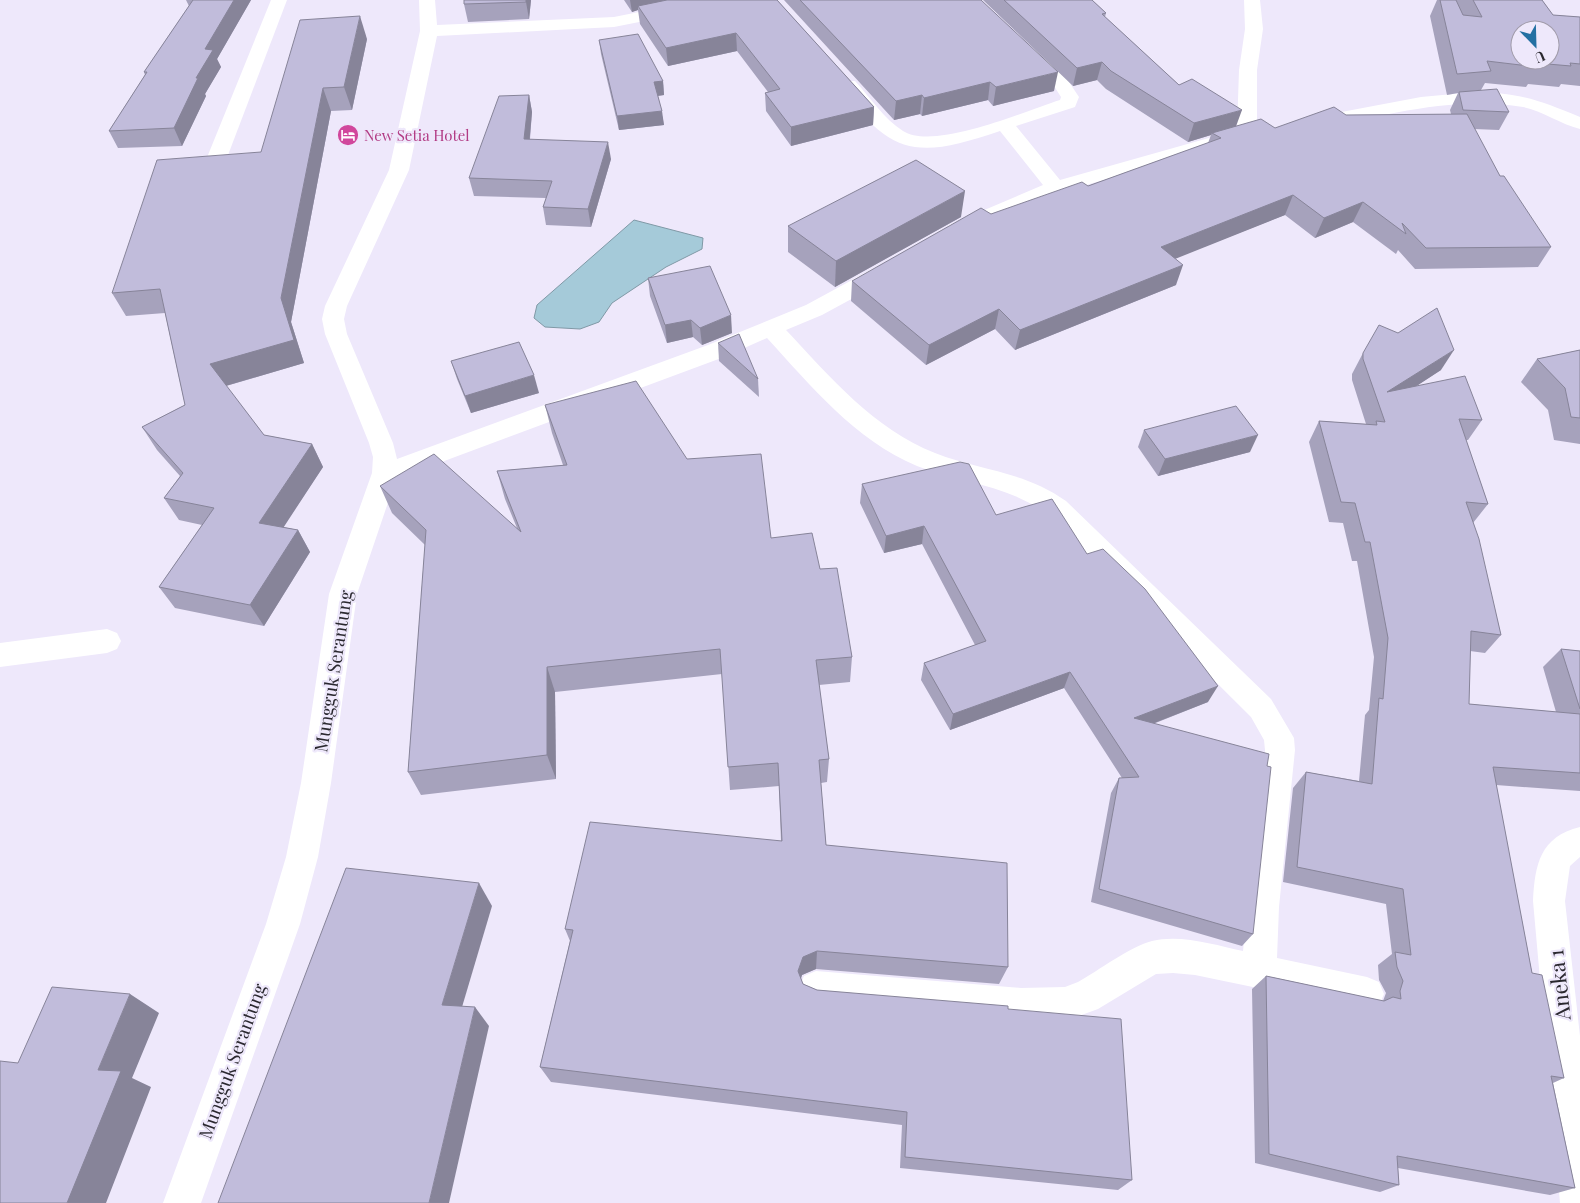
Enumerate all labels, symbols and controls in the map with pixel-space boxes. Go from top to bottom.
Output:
north arrow [1510,20,1560,70]
text: U [1532,47,1548,68]
hotel icon: New Setia Hotel [336,123,360,147]
place label: New Setia Hotel [364,125,470,145]
street label: Mungguk Serantung [308,588,358,754]
street label: Aneka 1 [1540,948,1576,1023]
street label: Mungguk Serantung [193,980,271,1142]

